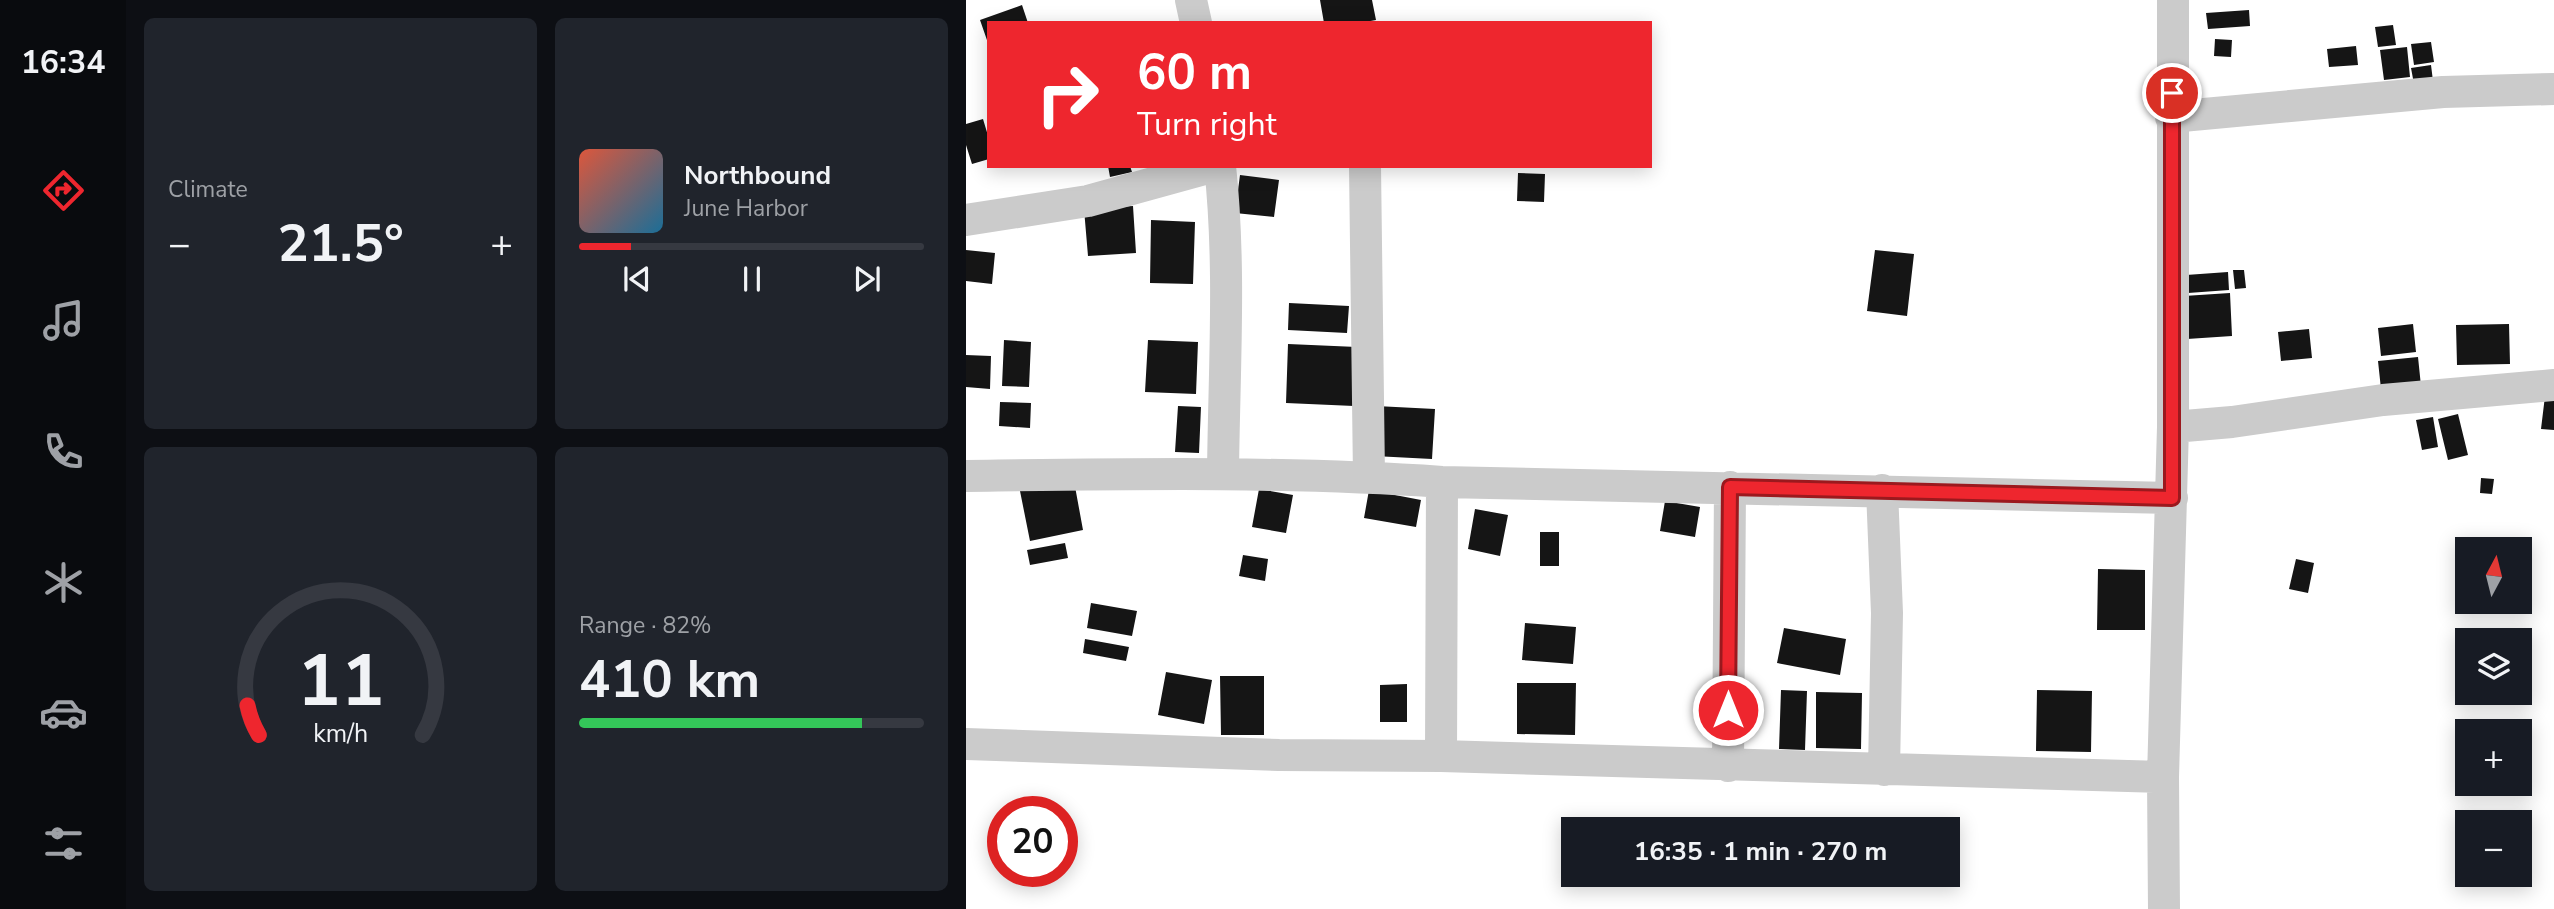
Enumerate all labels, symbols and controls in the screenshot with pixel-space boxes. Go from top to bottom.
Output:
text: 60 m [1137,39,1252,106]
text: 16:34 [21,41,105,84]
icon: right [1022,49,1113,140]
pin [2142,63,2202,123]
icon: arrive [2153,74,2191,112]
text: Turn right [1137,103,1277,146]
text: Northbound [684,158,831,193]
icon: directions [39,166,88,215]
text: Climate [168,174,248,205]
text: June Harbor [684,193,808,224]
text: 21.5° [277,208,404,279]
text: − [168,219,191,270]
text: + [490,219,513,270]
icon: previous [618,260,656,298]
icon: pause [733,260,771,298]
icon: next [848,260,886,298]
icon: music [39,296,88,345]
icon: phone [39,427,88,476]
north arrow [2455,537,2532,614]
map controls [2455,537,2532,887]
icon: climate [39,558,88,607]
text: Range · 82% [579,610,711,641]
button: layers [2455,628,2532,705]
text: 11 [297,631,384,731]
text: 410 km [579,644,760,715]
position arrow [1691,673,1765,747]
icon: car [39,688,88,737]
text: km/h [313,717,368,751]
button: + [2455,719,2532,796]
speed limit sign: 20 [987,796,1078,887]
button: − [2455,810,2532,887]
icon: filters [39,819,88,868]
text: 16:35 · 1 min · 270 m [1634,834,1887,869]

